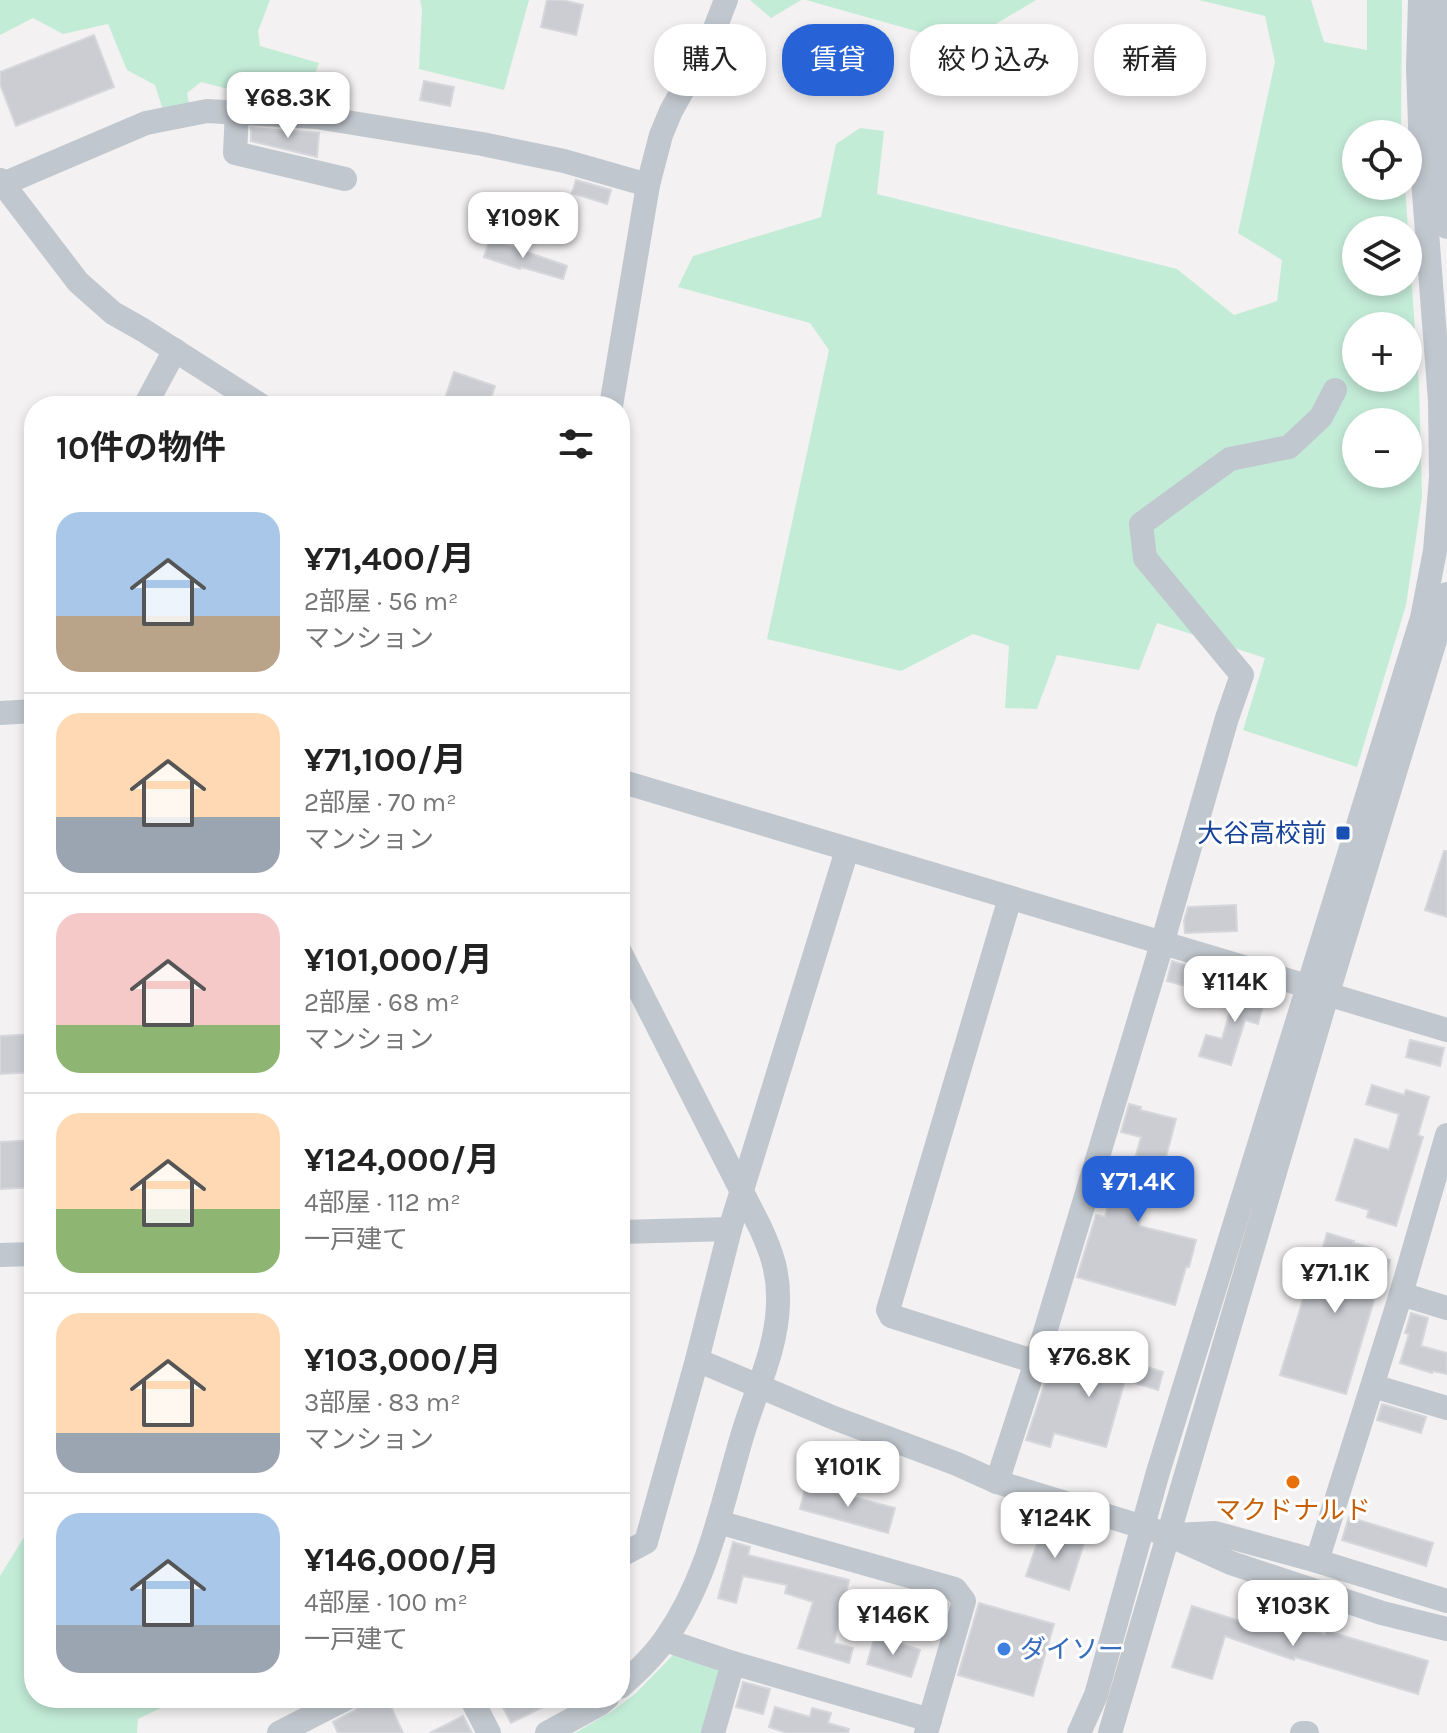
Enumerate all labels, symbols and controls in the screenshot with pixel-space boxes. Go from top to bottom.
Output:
chip: 購入 [654,24,766,96]
chip: 賃貸 [782,24,894,96]
chip: 絞り込み [910,24,1078,96]
chip: 新着 [1094,24,1206,96]
pin: ¥68.3K [223,72,353,140]
text: ¥68.3K [245,82,331,113]
map controls [1342,120,1422,488]
button: locate [1342,120,1422,200]
pin: ¥109K [467,192,579,260]
text: ¥109K [486,202,560,233]
button: layers [1342,216,1422,296]
button: + [1342,312,1422,392]
button: − [1342,408,1422,488]
icon: filters [554,422,598,466]
text: 10件の物件 [56,428,226,468]
text: ¥71,400/月 [304,539,475,579]
icon: home [120,544,216,640]
text: 2部屋 · 56 m² [304,586,459,617]
text: マンション [304,623,434,654]
text: ¥71,100/月 [304,740,467,780]
icon: home [120,745,216,841]
text: 2部屋 · 70 m² [304,787,457,818]
place label: 大谷高校前 [1197,818,1327,849]
text: マンション [304,824,434,855]
marker: 大谷高校前 [1334,824,1352,842]
text: ¥101,000/月 [304,940,493,980]
icon: home [120,945,216,1041]
pin: ¥114K [1179,956,1291,1024]
text: ¥114K [1202,966,1268,997]
text: 2部屋 · 68 m² [304,987,460,1018]
text: マンション [304,1024,434,1055]
text: ¥124,000/月 [304,1140,500,1180]
icon: home [120,1145,216,1241]
pin: ¥71.4K [1073,1156,1203,1224]
text: ¥71.4K [1100,1166,1176,1197]
text: 4部屋 · 112 m² [304,1187,461,1218]
text: 一戸建て [304,1224,408,1255]
pin: ¥71.1K [1270,1247,1400,1315]
text: ¥71.1K [1300,1257,1370,1288]
pin: ¥76.8K [1024,1331,1154,1399]
text: ¥103,000/月 [304,1340,502,1380]
text: ¥76.8K [1047,1341,1131,1372]
icon: home [120,1345,216,1441]
text: 3部屋 · 83 m² [304,1387,461,1418]
text: マンション [304,1424,434,1455]
pin: ¥101K [792,1441,904,1509]
text: ¥101K [814,1451,882,1482]
marker: マクドナルド [1284,1473,1302,1491]
pin: ¥124K [999,1492,1111,1560]
place label: マクドナルド [1215,1495,1371,1526]
text: ¥124K [1019,1502,1091,1533]
text: ¥146,000/月 [304,1540,500,1580]
icon: home [120,1545,216,1641]
pin: ¥103K [1237,1580,1349,1648]
text: 4部屋 · 100 m² [304,1587,468,1618]
pin: ¥146K [837,1589,949,1657]
text: ¥103K [1256,1590,1330,1621]
text: ¥146K [857,1599,929,1630]
text: 一戸建て [304,1624,408,1655]
place label: ダイソー [1020,1634,1124,1665]
marker: ダイソー [995,1640,1013,1658]

